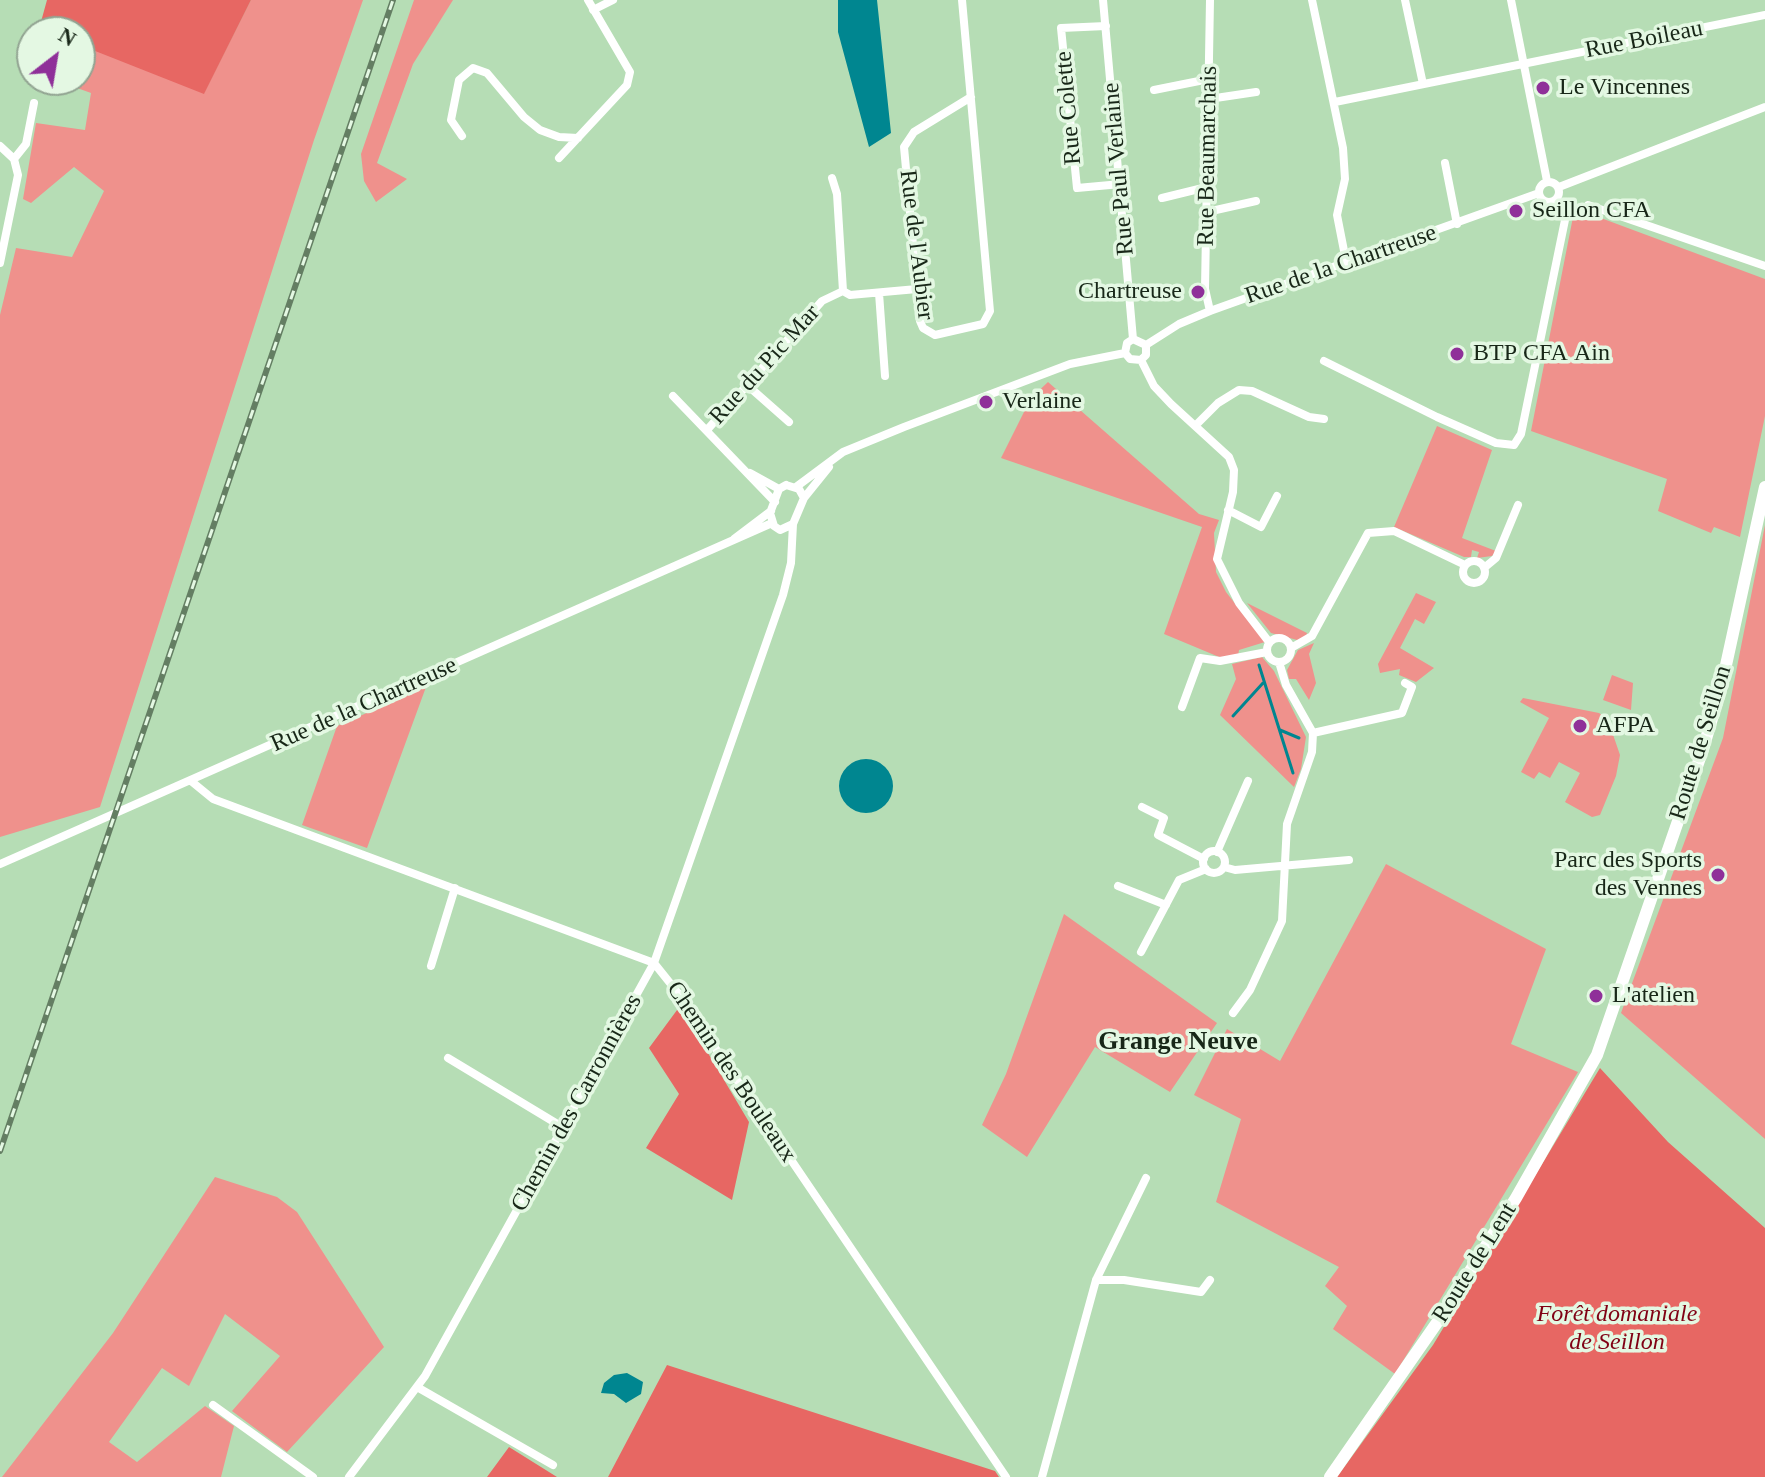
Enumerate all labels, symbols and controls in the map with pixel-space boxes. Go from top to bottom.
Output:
street label: Rue Boileau [1583,14,1705,66]
north arrow [16,16,96,96]
text: N [54,22,81,52]
street label: Rue Colette [1050,50,1088,166]
street label: Rue Beaumarchais [1192,65,1224,247]
place label: Le Vincennes [1559,74,1690,102]
marker: Le Vincennes [1534,79,1552,97]
street label: Rue Paul Verlaine [1097,81,1141,257]
street label: Rue de l'Aubier [893,168,939,322]
place label: Seillon CFA [1532,197,1651,225]
marker: Seillon CFA [1507,202,1525,220]
street label: Rue de la Chartreuse [1241,219,1441,311]
place label: Chartreuse [1078,278,1182,306]
marker: Chartreuse [1189,283,1207,301]
street label: Rue du Pic Mar [704,299,826,431]
place label: BTP CFA Ain [1473,340,1610,368]
marker: BTP CFA Ain [1448,345,1466,363]
place label: Verlaine [1002,388,1082,416]
marker: Verlaine [977,393,995,411]
street label: Rue de la Chartreuse [267,651,461,759]
street label: Route de Seillon [1664,662,1738,824]
place label: AFPA [1596,712,1655,740]
marker: AFPA [1571,717,1589,735]
place label: Parc des Sports des Vennes [1554,847,1702,903]
marker: Parc des Sports des Vennes [1709,866,1727,884]
street label: Chemin des Bouleaux [660,976,802,1168]
place label: L'atelien [1612,982,1695,1010]
marker: L'atelien [1587,987,1605,1005]
street label: Chemin des Carronnières [505,989,649,1217]
district label: Grange Neuve [1098,1026,1258,1058]
street label: Route de Lent [1427,1198,1523,1328]
park label: Forêt domaniale de Seillon [1537,1301,1697,1357]

